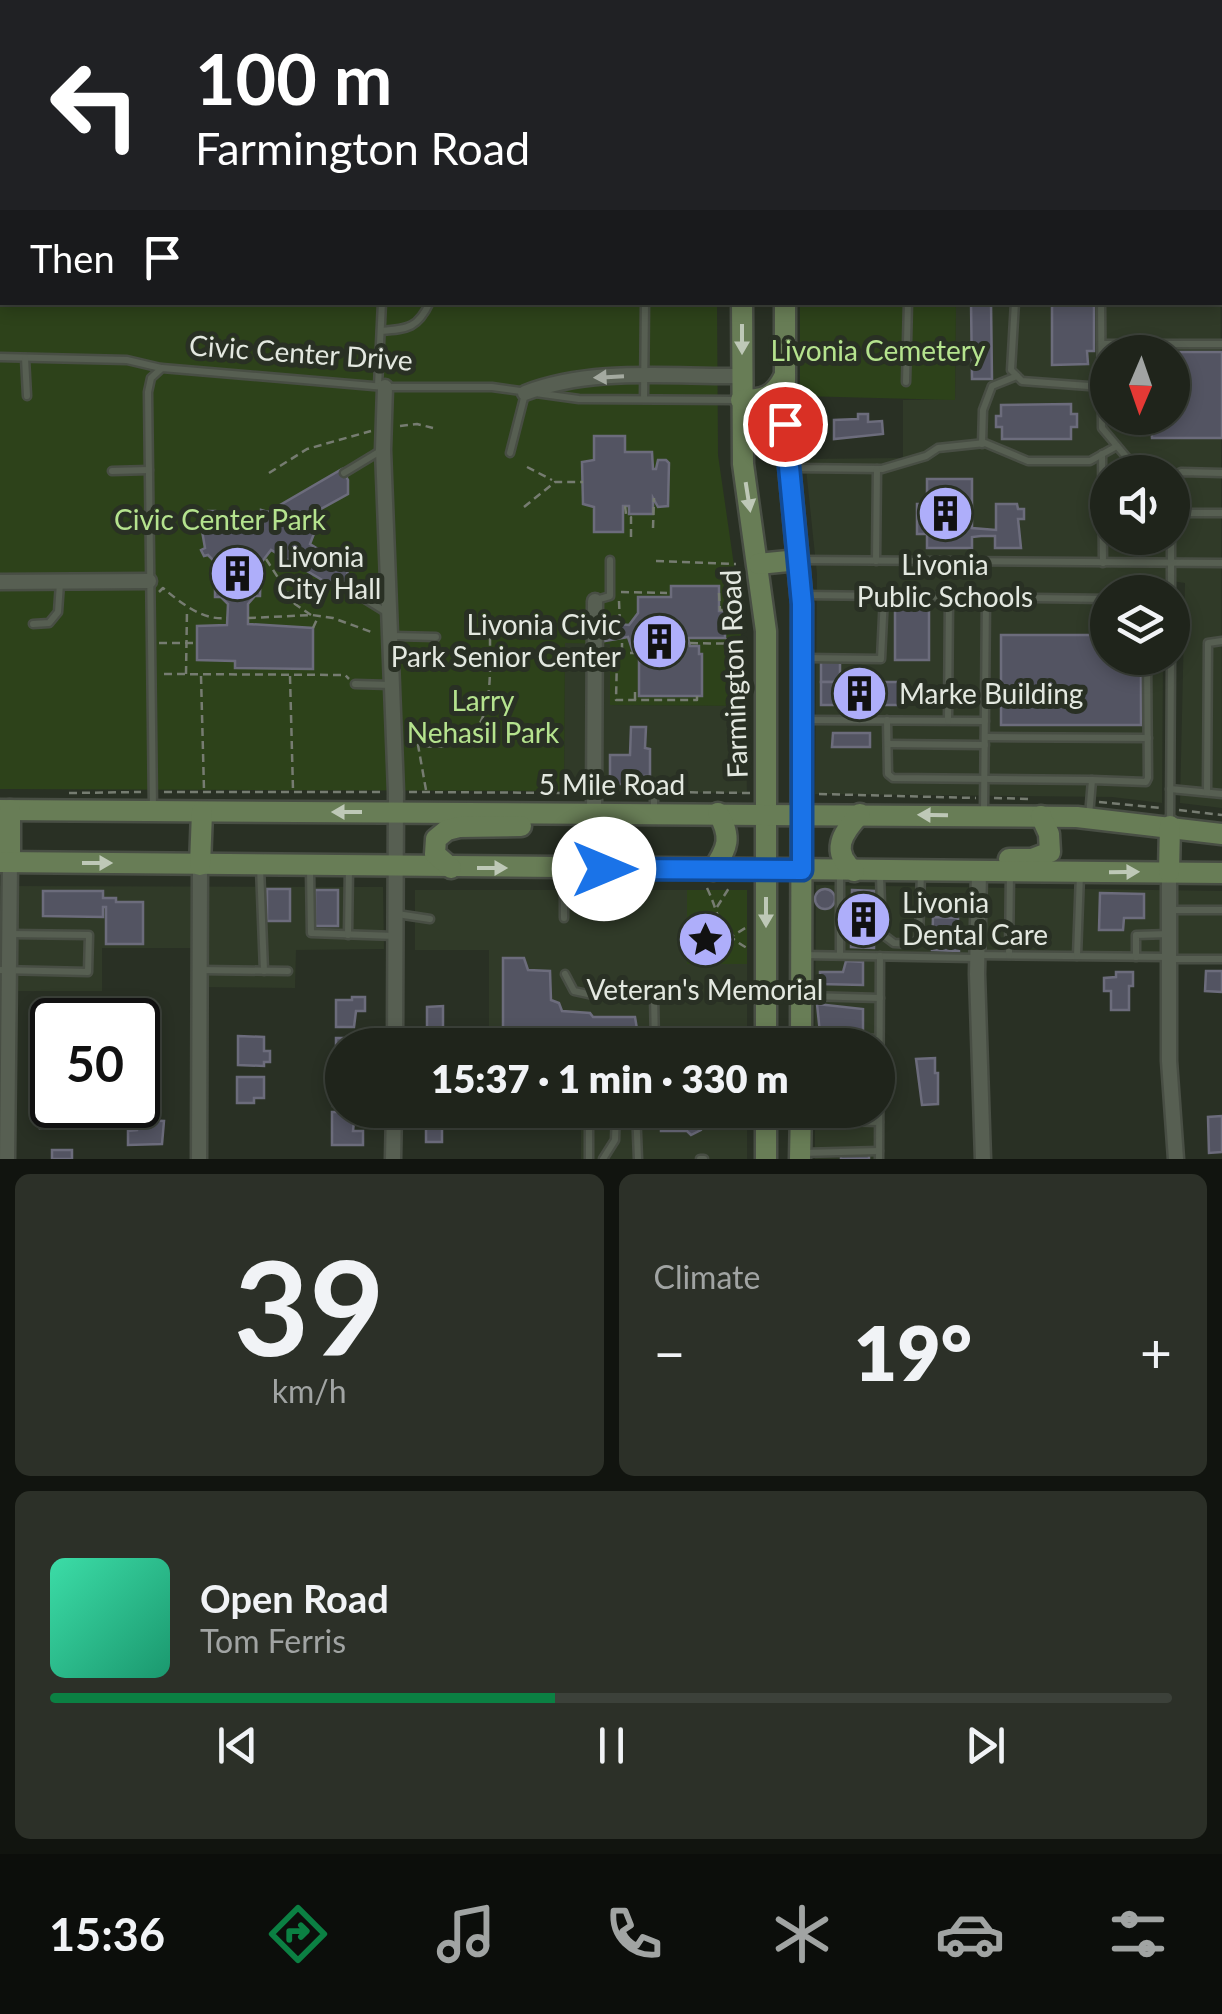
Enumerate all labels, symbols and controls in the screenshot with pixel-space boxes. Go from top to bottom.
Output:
text: 100 m [195,36,392,120]
icon: left [30,40,160,170]
text: Farmington Road [195,121,530,175]
icon: arrive [135,230,190,285]
text: Then [30,235,115,281]
one-way arrow [734,324,750,356]
street label: Civic Center Drive [188,327,414,377]
park label: Livonia Cemetery [771,333,986,367]
north arrow [1090,335,1190,435]
map controls [1090,335,1190,675]
one-way arrow [593,369,625,385]
pin [743,382,828,467]
icon: arrive [758,397,813,452]
button: sound [1090,455,1190,555]
one-way arrow [740,482,756,514]
building icon: Livonia Public Schools [915,484,975,544]
park label: Civic Center Park [114,502,327,536]
place label: Livonia City Hall [277,539,381,605]
building icon: Livonia City Hall [208,543,268,603]
place label: Livonia Public Schools [857,547,1033,613]
street label: Farmington Road [712,569,754,779]
button: layers [1090,575,1190,675]
place label: Livonia Civic Park Senior Center [391,607,621,673]
building icon: Livonia Civic Park Senior Center [630,611,690,671]
building icon: Marke Building [830,664,890,724]
place label: Marke Building [899,676,1083,710]
park label: Larry Nehasil Park [407,683,560,749]
street label: 5 Mile Road [539,767,685,801]
one-way arrow [331,804,363,820]
one-way arrow [917,807,949,823]
position arrow [552,817,656,921]
one-way arrow [82,855,114,871]
one-way arrow [477,860,509,876]
one-way arrow [1109,864,1141,880]
place label: Livonia Dental Care [902,885,1048,951]
building icon: Livonia Dental Care [833,889,893,949]
one-way arrow [758,897,774,929]
place icon: Veteran's Memorial [675,909,735,969]
place label: Veteran's Memorial [587,972,823,1006]
speed limit sign: 50 [30,998,160,1128]
text: 15:37 · 1 min · 330 m [431,1055,789,1101]
text: 39 [234,1228,385,1384]
text: Climate [654,1257,760,1296]
text: 19° [854,1307,972,1397]
text: − [654,1319,685,1385]
text: + [1140,1319,1172,1385]
text: km/h [272,1371,347,1410]
text: Open Road [200,1575,389,1621]
text: Tom Ferris [200,1621,346,1660]
icon: previous [210,1718,265,1773]
icon: pause [584,1718,639,1773]
icon: next [958,1718,1013,1773]
icon: directions [263,1899,333,1969]
icon: music [431,1899,501,1969]
icon: phone [599,1899,669,1969]
icon: climate [767,1899,837,1969]
icon: car [935,1899,1005,1969]
icon: filters [1103,1899,1173,1969]
text: 15:36 [49,1907,165,1961]

